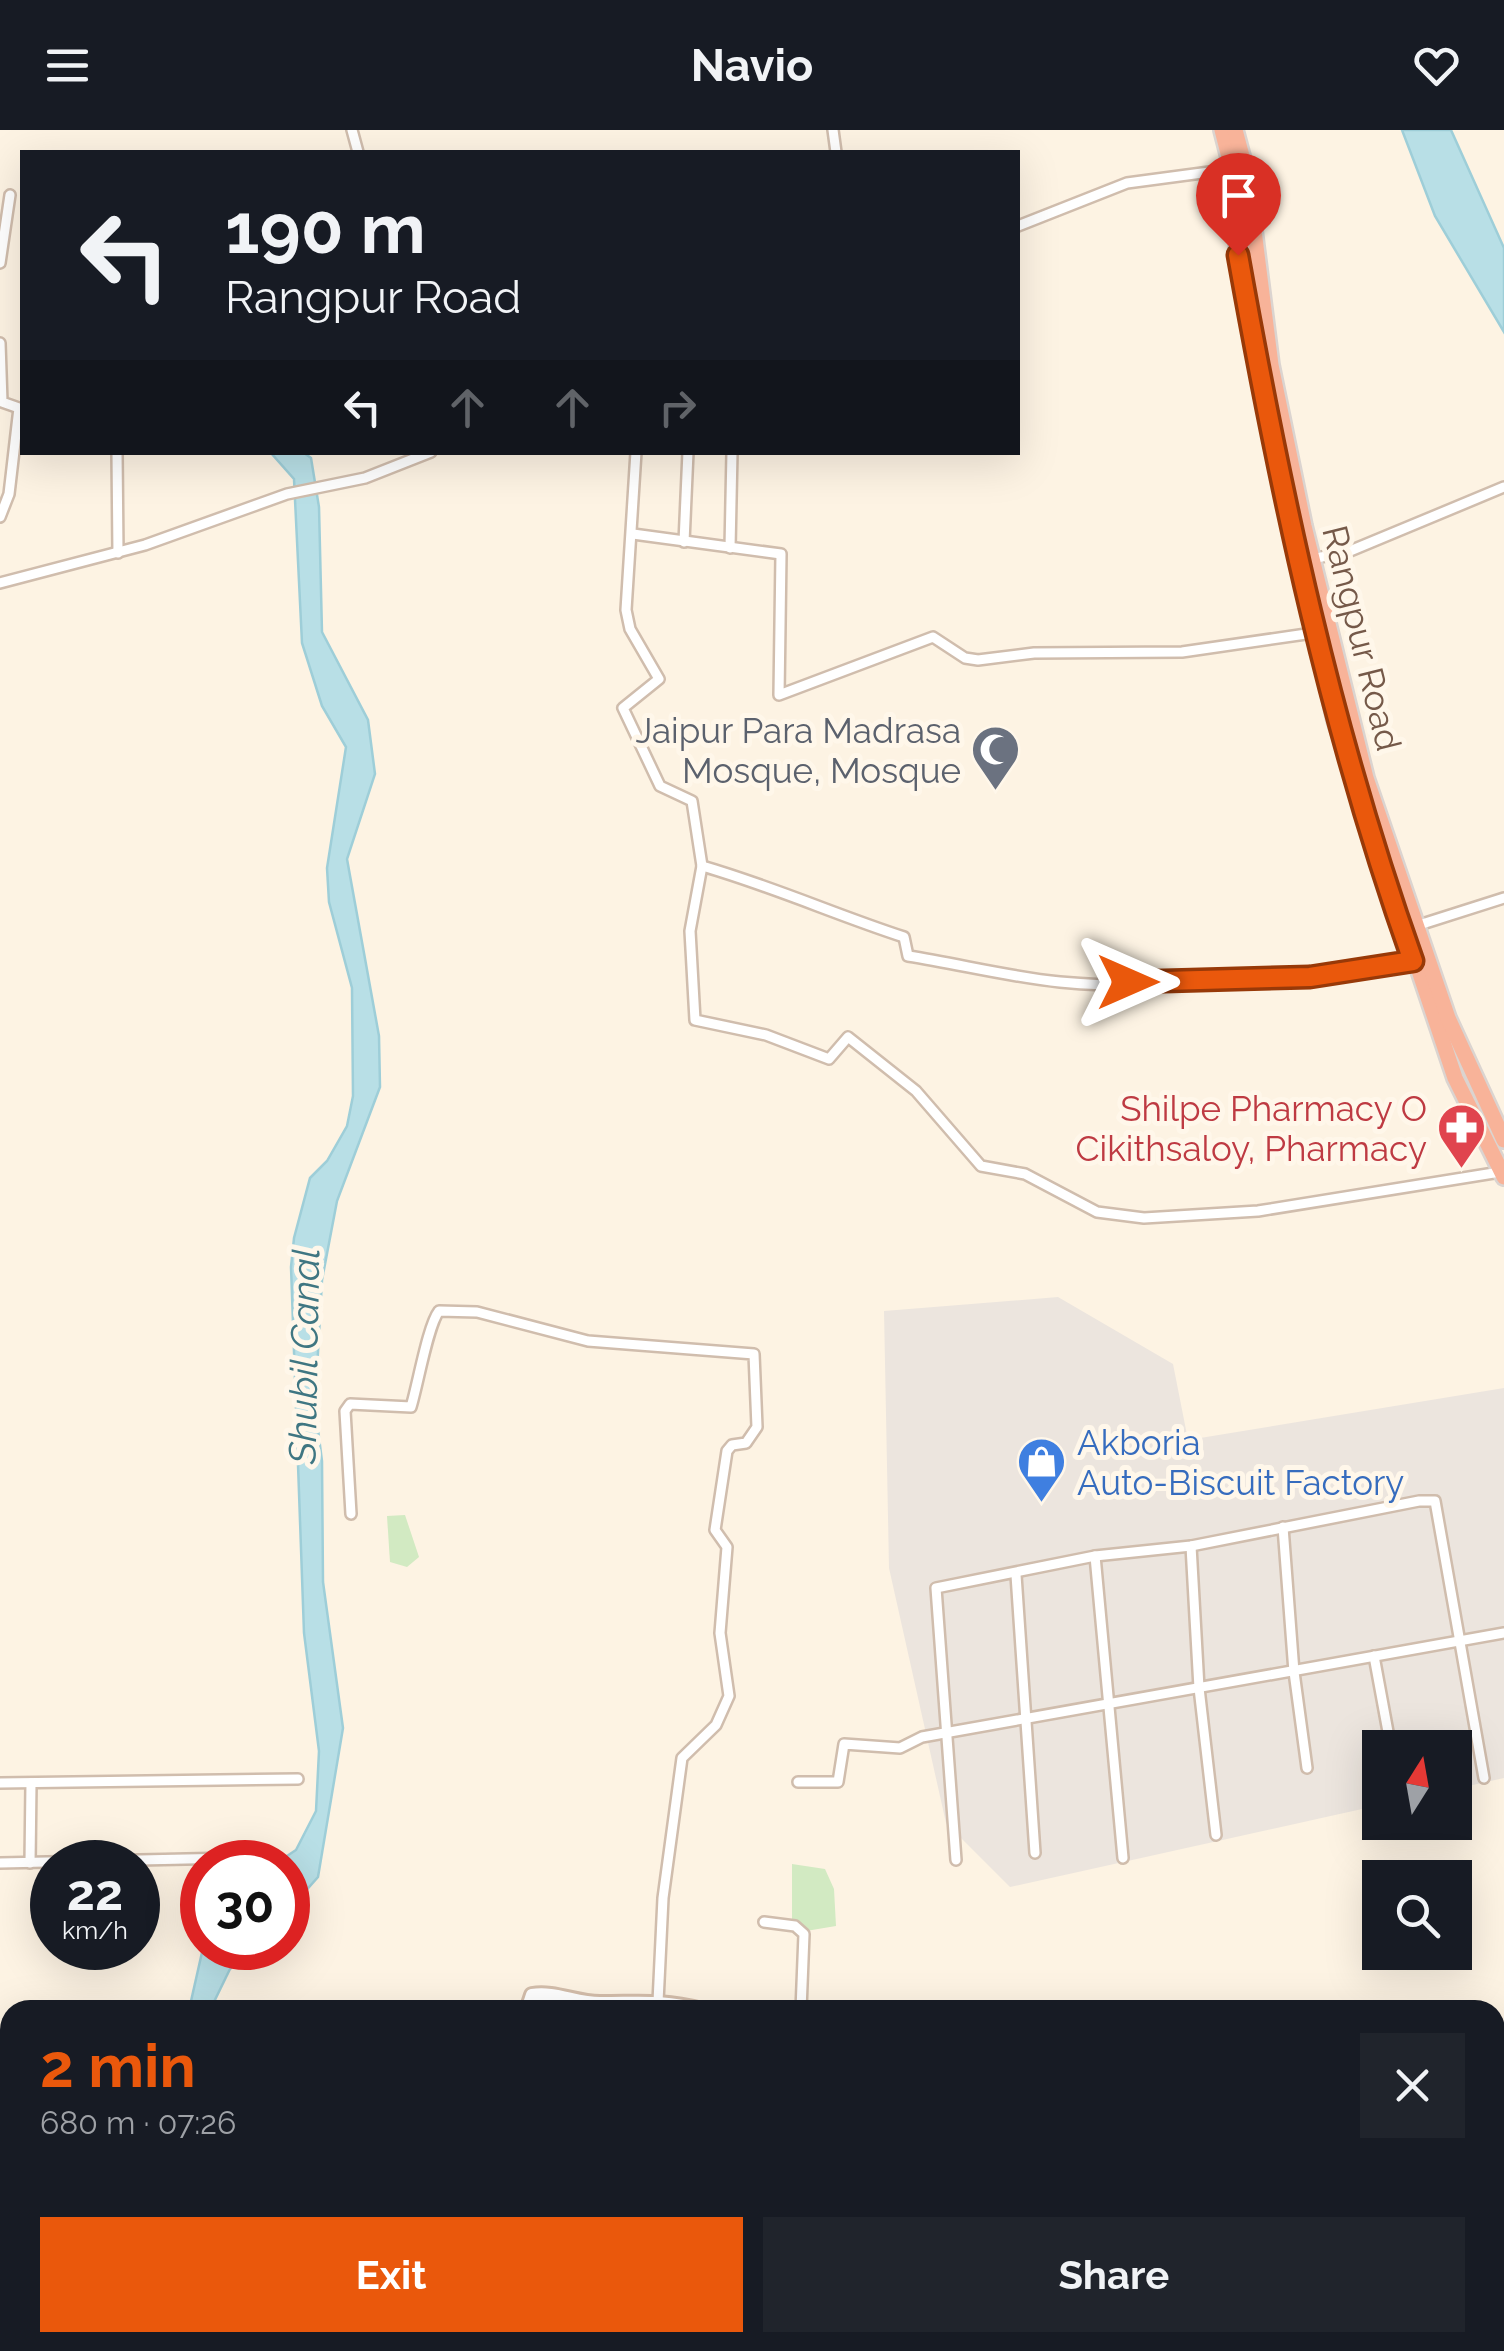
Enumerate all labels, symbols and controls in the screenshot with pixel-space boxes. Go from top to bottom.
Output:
icon: menu [40,38,95,93]
icon: heart [1409,38,1464,93]
text: Navio [691,39,813,92]
pin [1196,153,1281,256]
icon: arrive [1211,168,1266,223]
text: 190 m [225,187,426,269]
icon: left [60,190,190,320]
text: Rangpur Road [225,271,521,324]
icon: left [335,380,390,435]
icon: ahead [440,380,495,435]
icon: ahead [545,380,600,435]
icon: right [650,380,705,435]
street label: Rangpur Road [1314,521,1410,755]
place label: Jaipur Para Madrasa Mosque, Mosque [635,710,961,791]
mosque icon: Jaipur Para Madrasa Mosque, Mosque [970,724,1022,792]
position arrow [1076,930,1180,1034]
place label: Shilpe Pharmacy O Cikithsaloy, Pharmacy [1076,1088,1427,1169]
pharmacy icon: Shilpe Pharmacy O Cikithsaloy, Pharmacy [1436,1102,1488,1170]
water label: Shubil Canal [280,1248,328,1465]
place label: Akboria Auto-Biscuit Factory [1077,1422,1404,1503]
shop icon: Akboria Auto-Biscuit Factory [1016,1436,1068,1504]
north arrow [1362,1730,1472,1840]
map controls [1362,1730,1472,1970]
speed limit sign: 30 [180,1840,310,1970]
button: search [1362,1860,1472,1970]
text: 22 [67,1863,123,1922]
text: km/h [62,1915,128,1945]
text: 2 min [40,2031,196,2101]
button: close [1360,2033,1465,2138]
text: 680 m · 07:26 [40,2104,236,2141]
button: Exit [40,2217,743,2332]
button: Share [763,2217,1465,2332]

